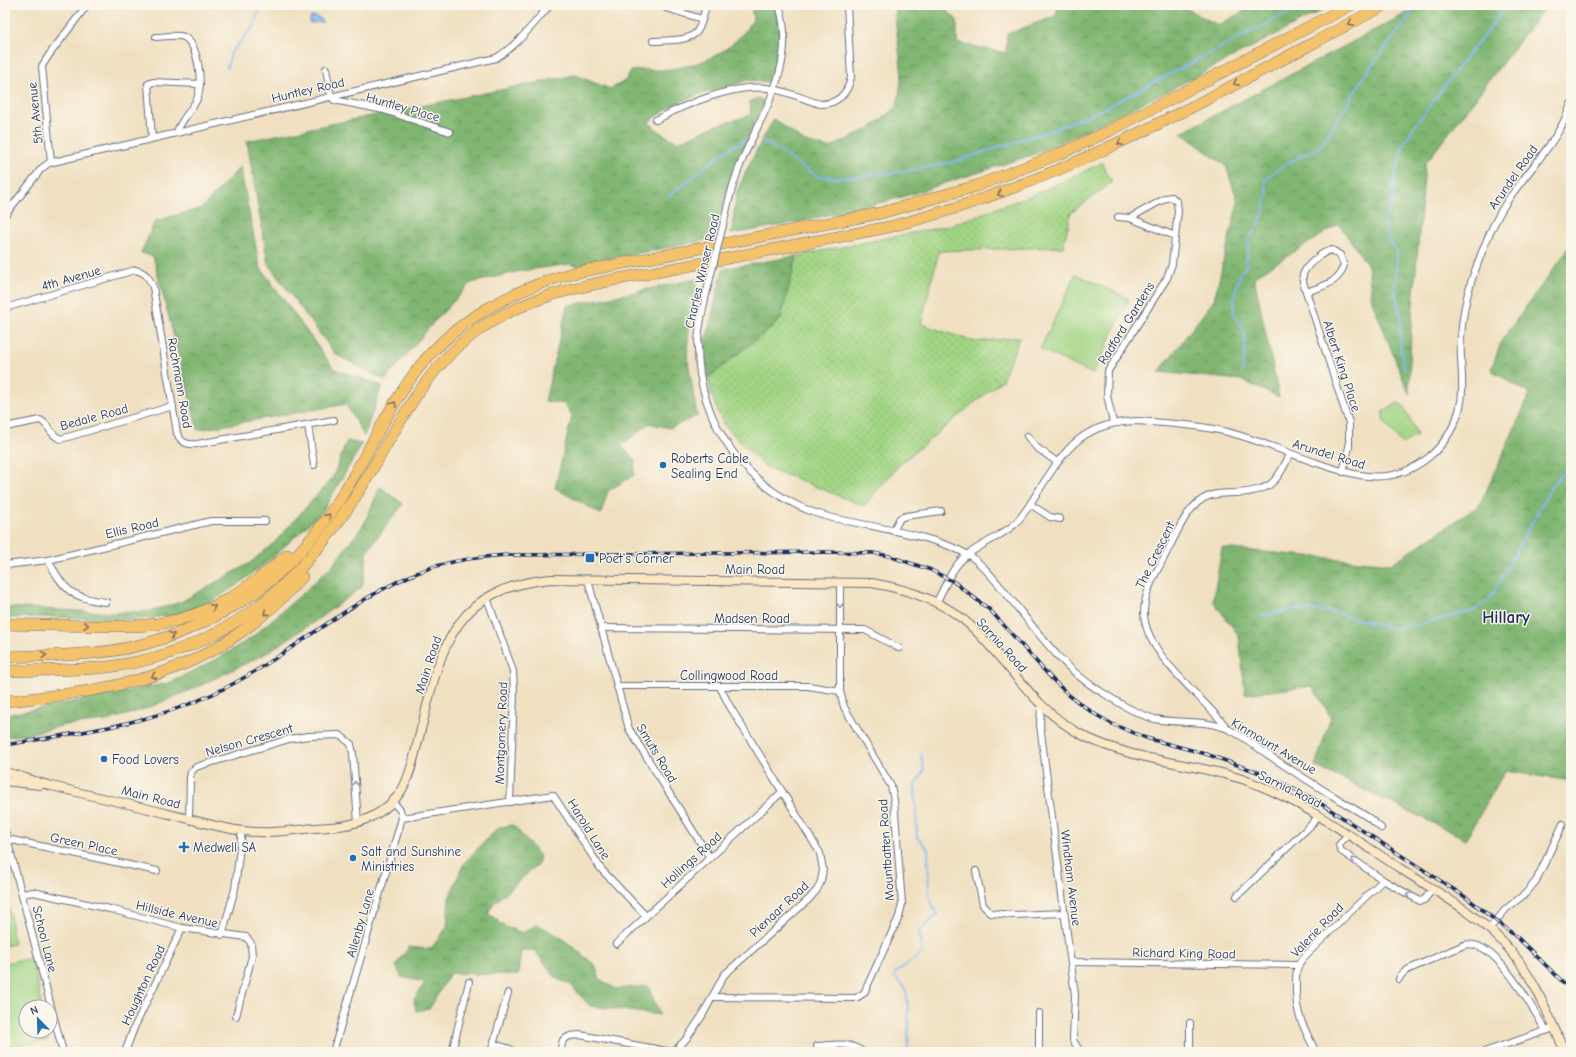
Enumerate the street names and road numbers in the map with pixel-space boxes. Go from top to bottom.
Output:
street label: Huntley Road [270,74,346,106]
street label: 5th Avenue [24,81,46,144]
street label: Huntley Place [364,89,442,125]
street label: Arundel Road [1485,142,1541,212]
street label: Charles Winser Road [682,212,722,330]
street label: 4th Avenue [40,262,103,294]
street label: Radford Gardens [1095,279,1157,367]
street label: Albert King Place [1320,318,1364,414]
street label: Rachmann Road [165,337,195,429]
street label: Bedale Road [58,401,130,433]
street label: Arundel Road [1291,436,1367,472]
street label: Ellis Road [104,515,160,541]
street label: The Crescent [1132,518,1178,591]
street label: Main Road [725,562,785,577]
street label: Madsen Road [714,611,790,626]
street label: Sarnia Road [974,615,1030,675]
street label: Main Road [412,634,444,696]
street label: Collingwood Road [680,668,778,683]
street label: Montgomery Road [492,681,510,785]
street label: Kinmount Avenue [1229,715,1320,778]
street label: Nelson Crescent [204,720,296,760]
street label: Smuts Road [634,721,680,785]
street label: Sarnia Road [1256,767,1324,811]
street label: Main Road [120,782,182,812]
street label: Harold Lane [564,796,614,863]
street label: Mountbatten Road [875,799,897,901]
street label: Hollings Road [657,829,725,891]
street label: Windham Avenue [1058,829,1084,927]
street label: Green Place [49,830,119,859]
street label: Pienaar Road [746,878,812,940]
street label: Allenby Lane [343,886,377,959]
street label: Hillside Avenue [135,897,220,931]
street label: Valerie Road [1288,900,1346,960]
street label: School Lane [29,904,61,974]
street label: Houghton Road [118,943,168,1027]
street label: Richard King Road [1132,945,1236,961]

